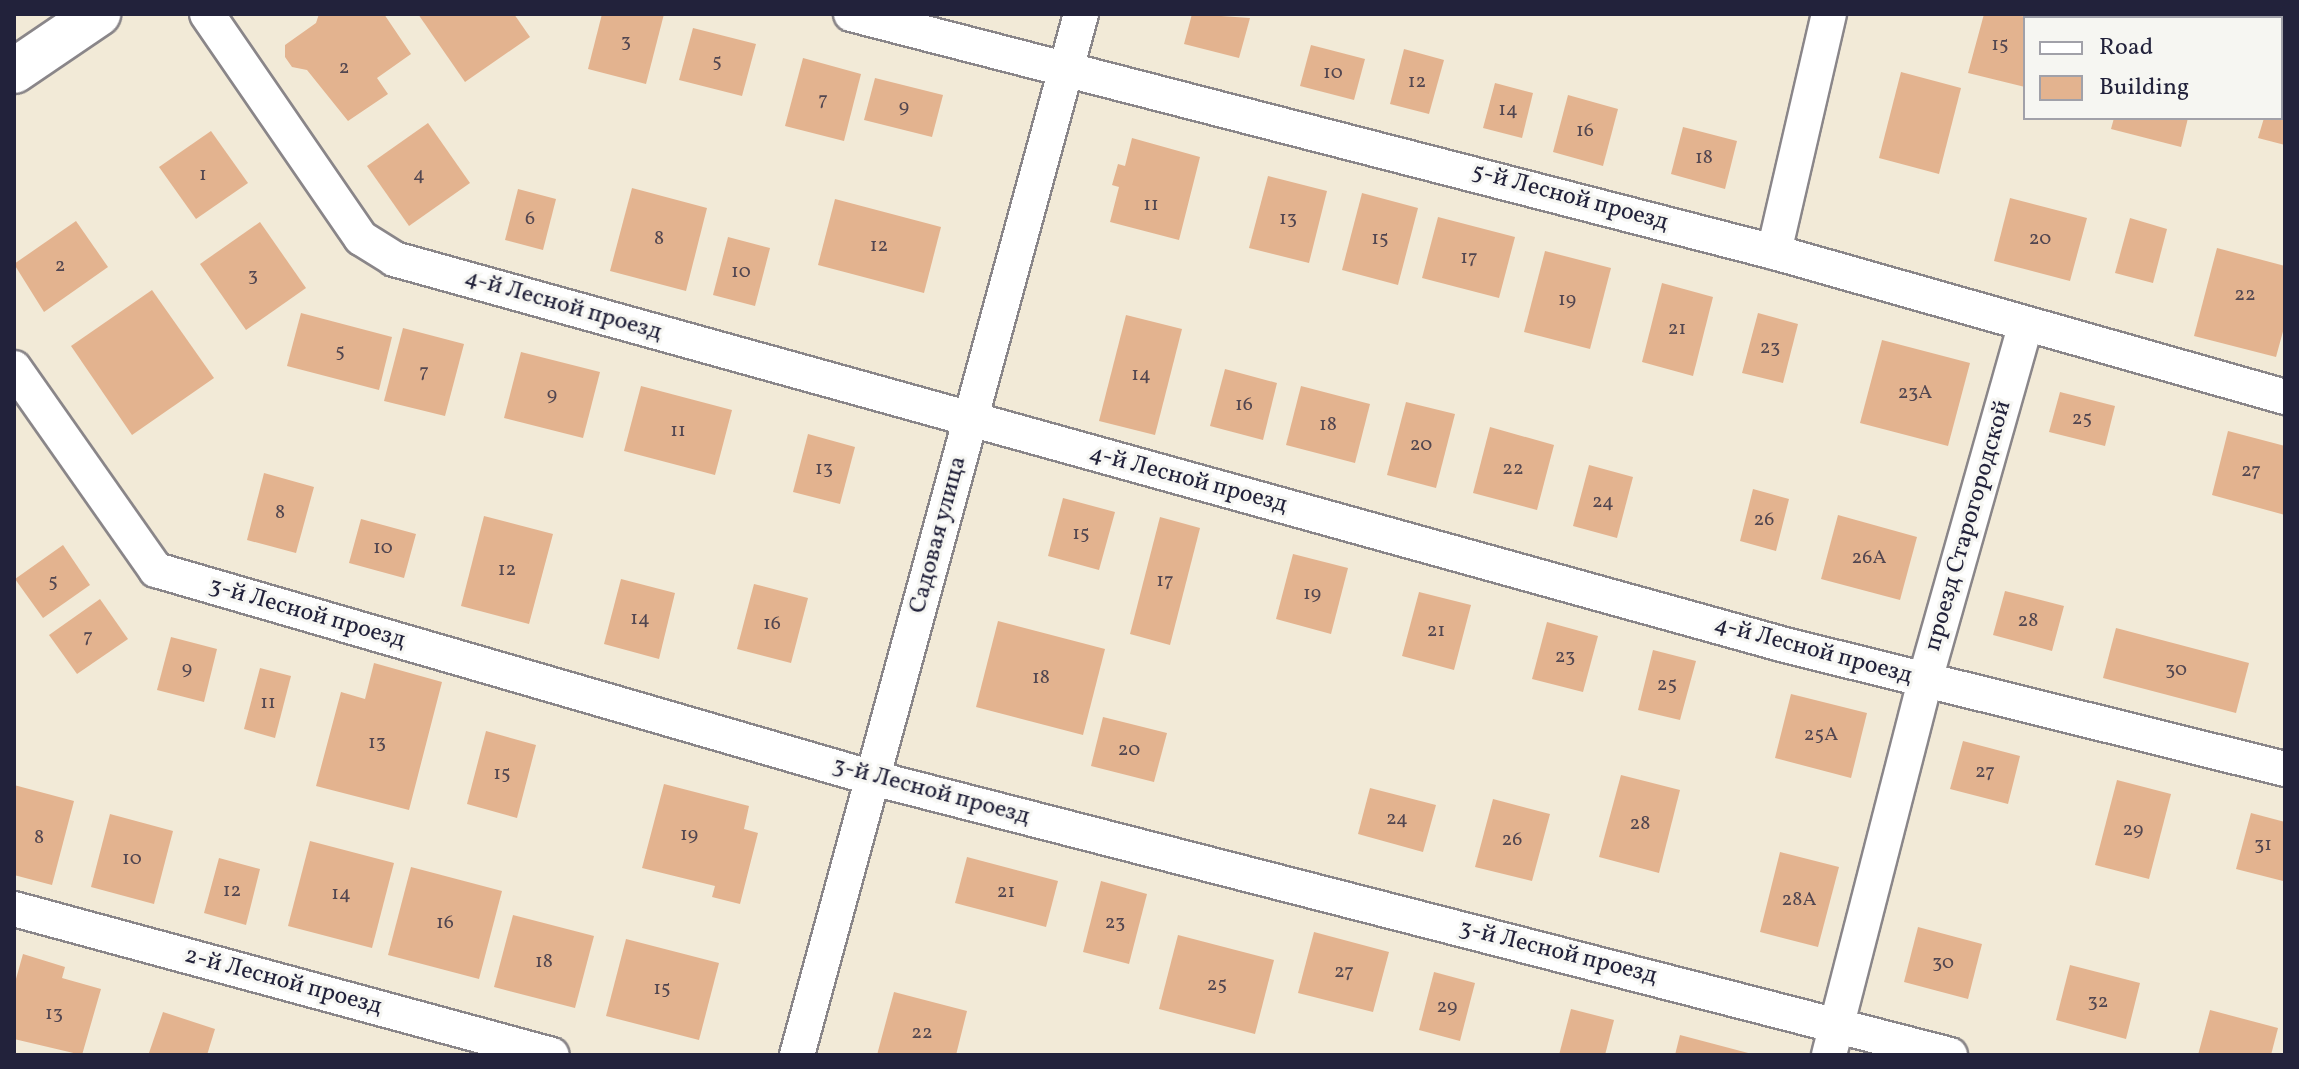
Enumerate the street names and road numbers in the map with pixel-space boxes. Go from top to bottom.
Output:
street label: 5-й Лесной проезд [1469,158,1671,238]
street label: 4-й Лесной проезд [461,264,665,348]
street label: проезд Старогородской [1919,398,2019,654]
street label: 4-й Лесной проезд [1086,440,1290,520]
street label: Садовая улица [904,453,974,617]
street label: 3-й Лесной проезд [206,572,408,656]
street label: 4-й Лесной проезд [1711,611,1915,691]
street label: 3-й Лесной проезд [829,752,1033,832]
street label: 3-й Лесной проезд [1456,915,1660,991]
street label: 2-й Лесной проезд [181,942,385,1022]

